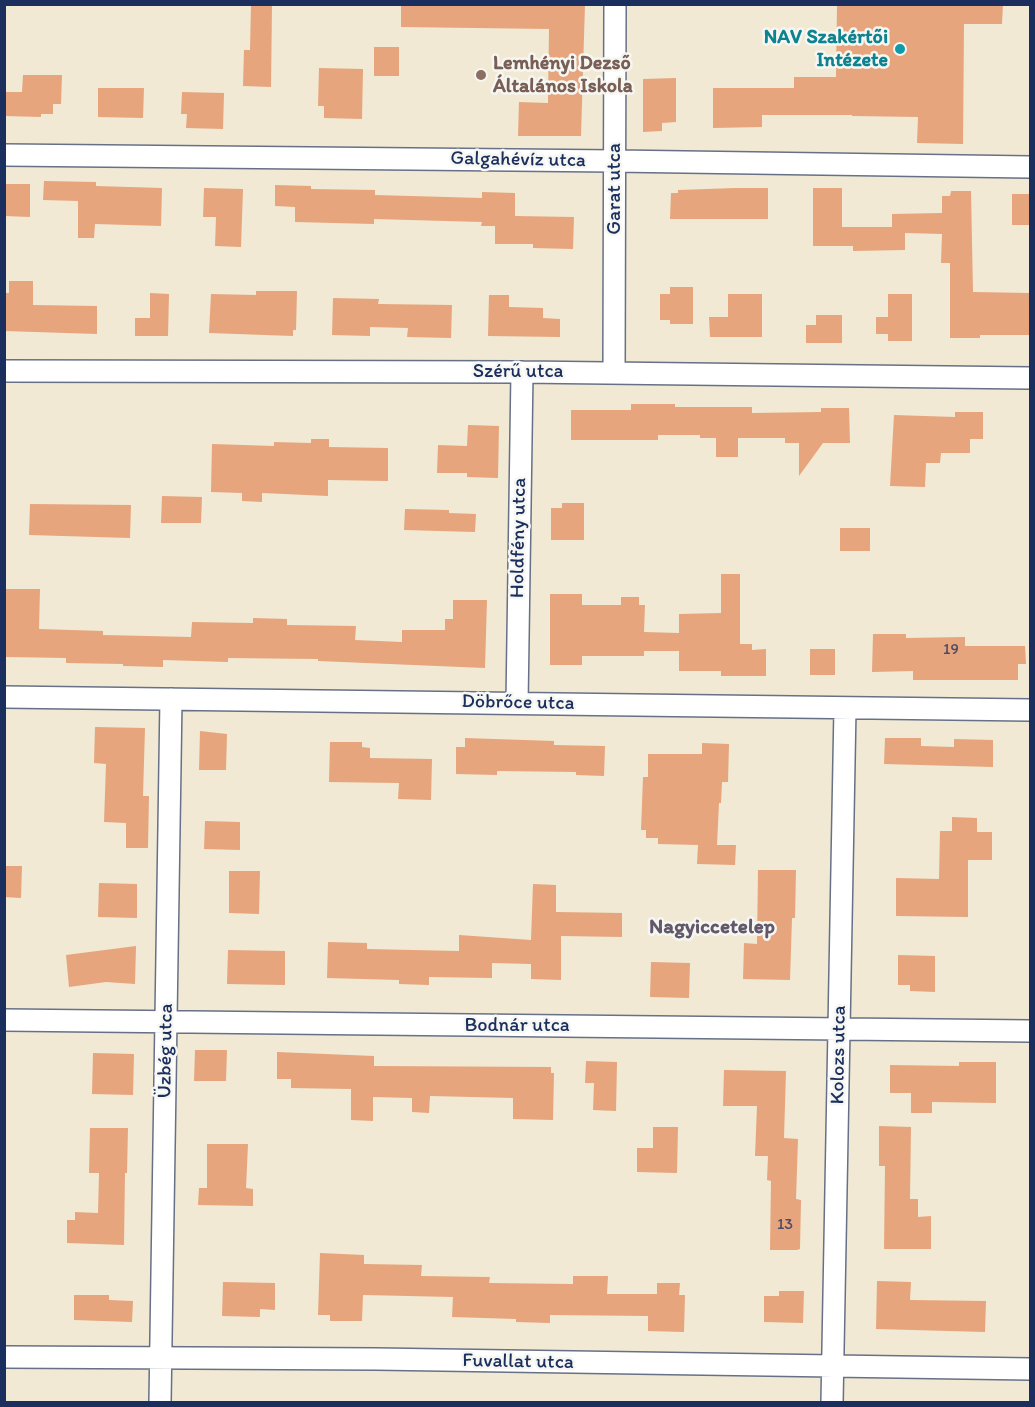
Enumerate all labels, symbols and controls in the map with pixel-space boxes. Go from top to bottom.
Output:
place label: NAV Szakértői Intézete [764,26,888,73]
marker: NAV Szakértői Intézete [893,42,907,56]
place label: Lemhényi Dezső Általános Iskola [493,52,633,99]
marker: Lemhényi Dezső Általános Iskola [474,68,488,82]
street label: Garat utca [603,143,627,235]
street label: Galgahévíz utca [450,147,586,173]
street label: Szérű utca [473,360,563,384]
street label: Holdfény utca [506,478,532,598]
house number: 19 [943,640,959,660]
street label: Döbrőce utca [461,690,575,716]
district label: Nagyiccetelep [649,915,775,941]
street label: Üzbég utca [153,1003,179,1099]
street label: Kolozs utca [826,1005,852,1105]
street label: Bodnár utca [464,1014,570,1038]
house number: 13 [777,1215,793,1235]
street label: Fuvallat utca [462,1349,574,1375]

